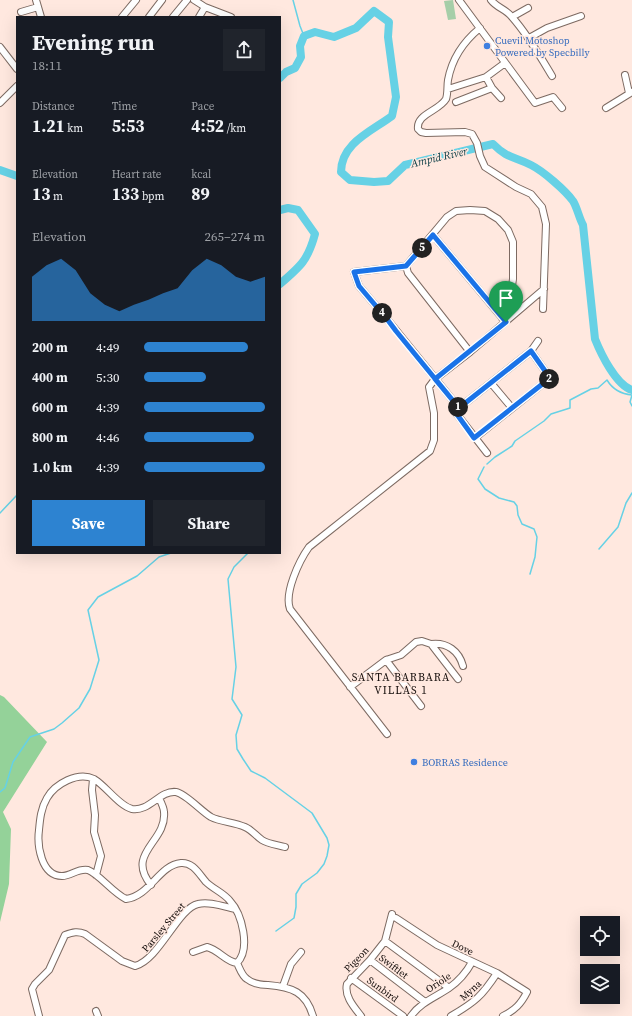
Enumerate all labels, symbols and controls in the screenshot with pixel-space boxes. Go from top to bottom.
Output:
text: Evening run [32,27,155,57]
button: share [223,29,265,71]
place label: Cuevil Motoshop Powered by Specbilly [495,34,590,59]
marker: Cuevil Motoshop Powered by Specbilly [482,41,492,51]
text: 18:11 [32,57,62,74]
text: Distance [32,99,75,114]
text: Time [112,99,137,114]
text: Pace [191,99,214,114]
text: 1.21 [32,114,65,138]
text: 5:53 [112,114,144,138]
text: 4:52 [191,114,224,138]
text: km [65,121,83,136]
text: /km [224,121,246,136]
water label: Ampid River [408,144,470,172]
text: Elevation [32,167,78,182]
text: Heart rate [112,167,161,182]
text: kcal [191,167,211,182]
text: 13 [32,182,50,206]
text: 133 [112,182,139,206]
text: 89 [191,182,210,206]
text: m [50,189,63,204]
text: bpm [139,189,164,204]
text: Elevation [32,228,86,245]
text: 265–274 m [205,228,265,245]
pin: 5 [412,238,432,258]
text: 5 [419,240,425,255]
pin [489,281,523,322]
icon: arrive [495,287,517,309]
pin: 4 [372,303,392,323]
text: 4 [379,305,385,320]
text: 200 m [32,339,68,356]
text: 4:49 [96,339,119,356]
text: 400 m [32,369,68,386]
text: 5:30 [96,369,119,386]
pin: 2 [539,369,559,389]
text: 2 [546,371,552,386]
pin: 1 [448,397,468,417]
text: 600 m [32,399,68,416]
text: 4:39 [96,399,119,416]
text: 1 [455,399,461,414]
text: 800 m [32,429,68,446]
text: 4:46 [96,429,119,446]
text: 1.0 km [32,459,72,476]
text: 4:39 [96,459,119,476]
button: Save [32,500,145,546]
button: Share [153,500,265,546]
district label: SANTA BARBARA VILLAS 1 [352,670,450,698]
place label: BORRAS Residence [422,756,508,769]
marker: BORRAS Residence [409,757,419,767]
street label: Parsley Street [139,899,188,955]
map controls [580,916,620,1004]
button: locate [580,916,620,956]
street label: Dove [450,937,476,958]
street label: Pigeon [341,944,372,975]
street label: Swiftlet [376,951,412,982]
button: layers [580,964,620,1004]
street label: Oriole [423,969,453,995]
street label: Sunbird [365,974,401,1005]
street label: Myna [457,977,485,1004]

